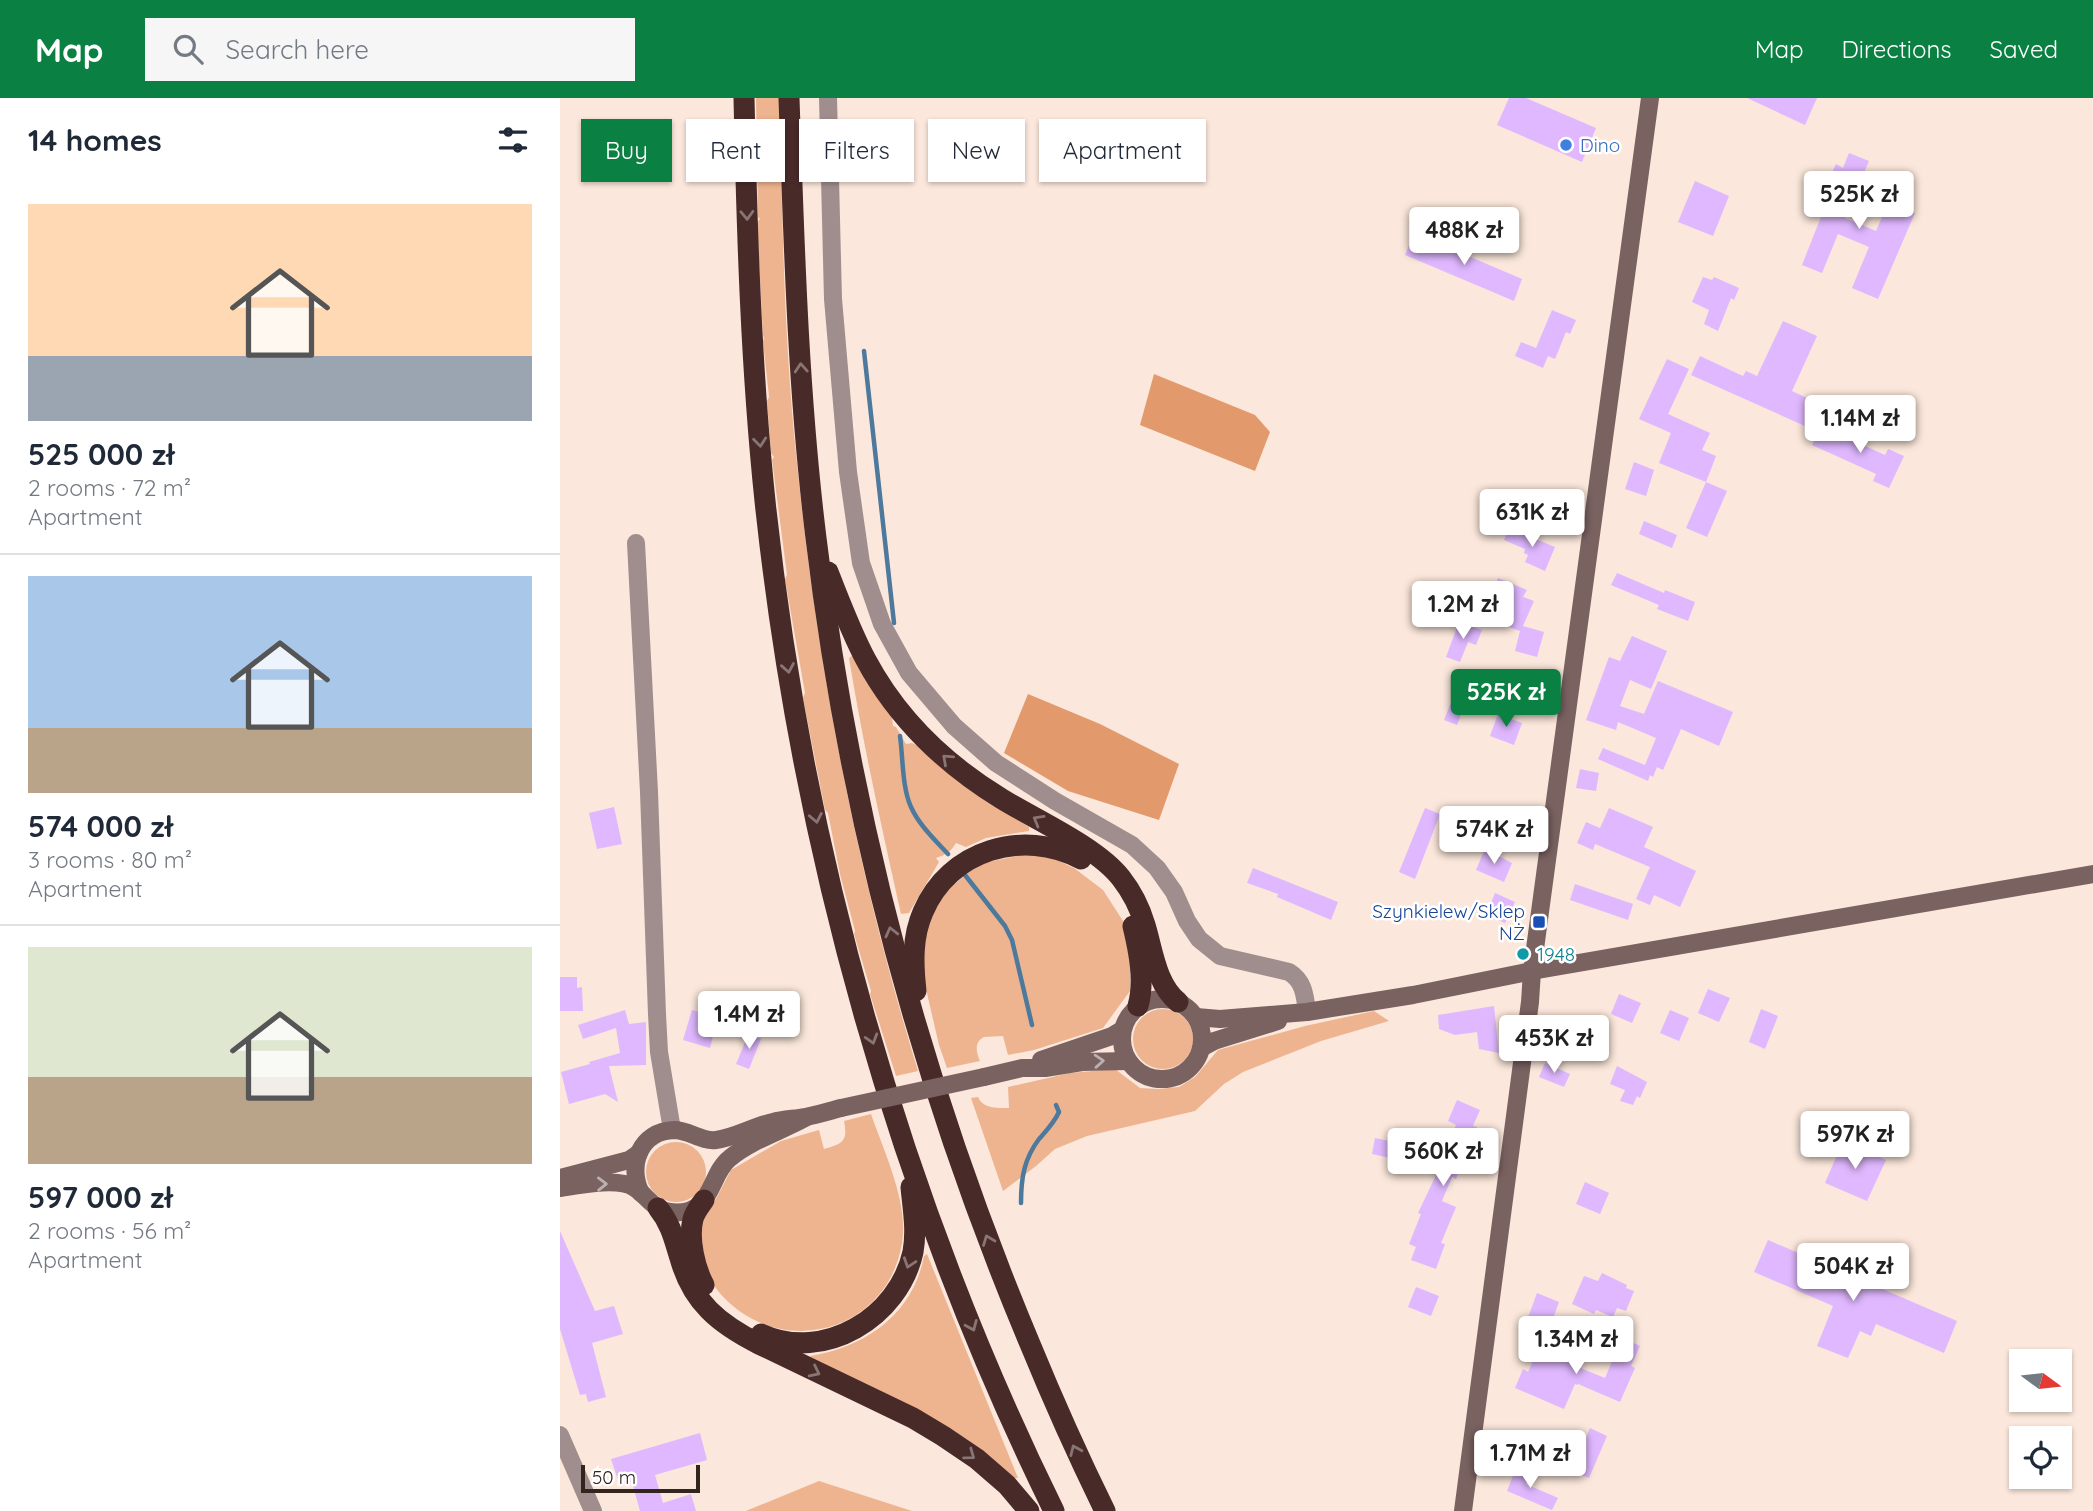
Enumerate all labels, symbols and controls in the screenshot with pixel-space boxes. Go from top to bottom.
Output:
search box [145,18,635,81]
text: Map [35,29,103,70]
icon: search [169,30,207,68]
text: Search here [225,33,369,66]
text: Map [1755,34,1804,64]
text: Directions [1842,34,1952,64]
text: Saved [1990,34,2058,64]
chip: Buy [581,119,672,182]
chip: Rent [686,119,785,182]
chip: Filters [799,119,914,182]
chip: New [928,119,1025,182]
chip: Apartment [1039,119,1206,182]
text: 14 homes [28,121,162,159]
icon: filters [494,121,532,159]
place label: Dino [1580,133,1620,157]
marker: Dino [1558,137,1574,153]
pin: 525K zł [1794,172,1924,231]
text: 525K zł [1820,179,1898,208]
pin: 488K zł [1399,208,1529,267]
one-way arrow [739,210,755,221]
text: 488K zł [1425,215,1503,244]
icon: home [217,250,343,376]
one-way arrow [794,363,809,374]
pin: 1.14M zł [1788,396,1932,455]
text: 1.14M zł [1821,403,1899,432]
text: 525 000 zł [28,435,174,473]
one-way arrow [752,437,767,448]
text: 2 rooms · 72 m² [28,473,191,502]
pin: 631K zł [1467,490,1597,549]
text: 631K zł [1496,497,1568,526]
text: Apartment [28,502,142,531]
pin: 1.2M zł [1398,582,1528,641]
text: 1.2M zł [1428,589,1498,618]
icon: home [217,622,343,748]
one-way arrow [780,662,795,674]
pin: 525K zł [1441,670,1571,729]
text: 525K zł [1467,677,1545,706]
one-way arrow [942,755,955,767]
pin: 574K zł [1429,806,1559,866]
text: 574 000 zł [28,807,173,845]
one-way arrow [808,812,823,824]
text: 574K zł [1455,814,1533,843]
one-way arrow [1033,816,1046,829]
text: 3 rooms · 80 m² [28,845,192,874]
text: Apartment [28,874,142,903]
place label: Szynkielew/Sklep NŻ [1372,899,1525,945]
marker: Szynkielew/Sklep NŻ [1531,914,1547,930]
one-way arrow [885,926,899,938]
place label: 1948 [1537,942,1575,966]
marker: 1948 [1515,946,1531,962]
pin: 1.4M zł [684,992,814,1051]
icon: home [217,993,343,1119]
text: 1.4M zł [714,999,784,1028]
pin: 453K zł [1489,1016,1619,1075]
text: 453K zł [1515,1023,1593,1052]
one-way arrow [863,1033,878,1045]
one-way arrow [1094,1053,1105,1068]
pin: 597K zł [1790,1112,1920,1171]
text: 597K zł [1816,1119,1894,1148]
pin: 560K zł [1378,1128,1508,1188]
text: 560K zł [1404,1136,1482,1165]
one-way arrow [597,1176,608,1192]
text: 597 000 zł [28,1178,173,1216]
text: 2 rooms · 56 m² [28,1216,191,1245]
one-way arrow [982,1234,996,1246]
pin: 504K zł [1788,1244,1918,1303]
text: Apartment [28,1245,142,1274]
text: 504K zł [1813,1251,1893,1280]
one-way arrow [903,1256,917,1269]
pin: 1.34M zł [1504,1316,1648,1376]
one-way arrow [963,1319,977,1331]
text: 1.34M zł [1534,1324,1618,1353]
north arrow [2009,1349,2072,1412]
map controls [2009,1349,2072,1489]
one-way arrow [808,1363,820,1377]
button: locate [2009,1426,2072,1489]
pin: 1.71M zł [1458,1430,1602,1490]
text: 1.71M zł [1490,1438,1570,1467]
one-way arrow [1070,1444,1084,1456]
one-way arrow [962,1447,975,1459]
scale bar [581,1462,700,1494]
text: 50 m [592,1465,636,1489]

